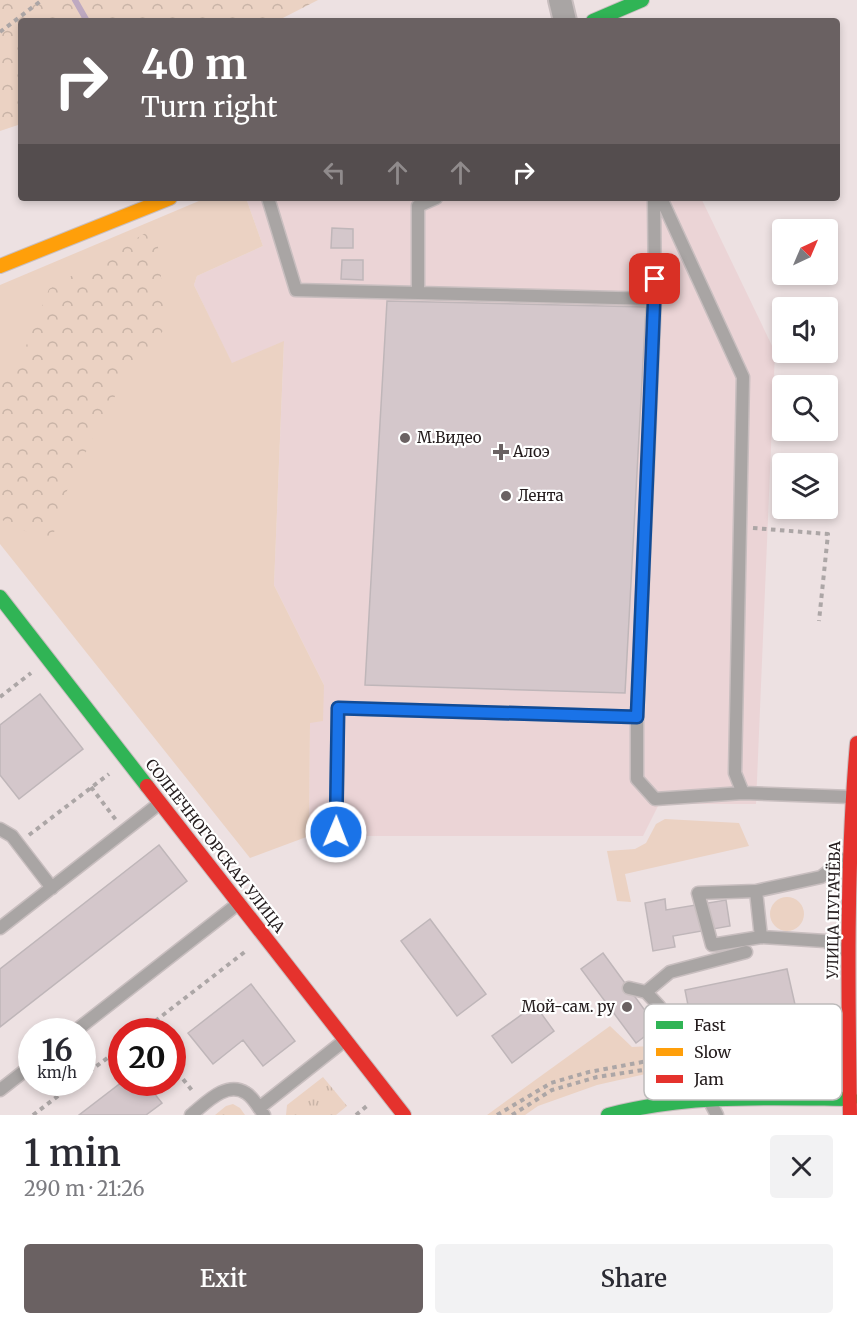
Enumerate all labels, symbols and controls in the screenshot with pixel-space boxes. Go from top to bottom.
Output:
text: 40 m [141,38,247,90]
icon: right [42,42,120,120]
text: Turn right [141,90,278,124]
icon: left [318,156,351,189]
icon: ahead [381,156,414,189]
icon: ahead [444,156,477,189]
icon: right [507,156,540,189]
north arrow [772,219,838,285]
map controls [772,219,838,519]
pin [629,253,680,304]
icon: arrive [638,262,671,295]
button: sound [772,297,838,363]
button: search [772,375,838,441]
place label: М.Видео [417,428,482,447]
marker: М.Видео [398,431,412,445]
place label: Алоэ [512,442,550,461]
marker: Алоэ [494,445,508,459]
button: layers [772,453,838,519]
place label: Лента [518,486,564,505]
marker: Лента [499,489,513,503]
street label: СОЛНЕЧНОГОРСКАЯ УЛИЦА [142,755,289,937]
position arrow [304,800,368,864]
street label: УЛИЦА ПУГАЧЁВА [823,840,844,980]
place label: Мой-сам. ру [521,997,615,1016]
marker: Мой-сам. ру [620,1000,634,1014]
legend [644,1004,842,1100]
text: Fast [694,1015,727,1035]
speed limit sign: 20 [108,1018,186,1096]
text: 16 [41,1031,73,1069]
text: Slow [694,1042,732,1062]
text: km/h [37,1063,77,1082]
text: Jam [693,1069,724,1089]
text: 1 min [24,1131,121,1176]
button: close [770,1135,833,1198]
text: 290 m · 21:26 [24,1176,145,1201]
button: Exit [24,1244,423,1313]
button: Share [435,1244,833,1313]

